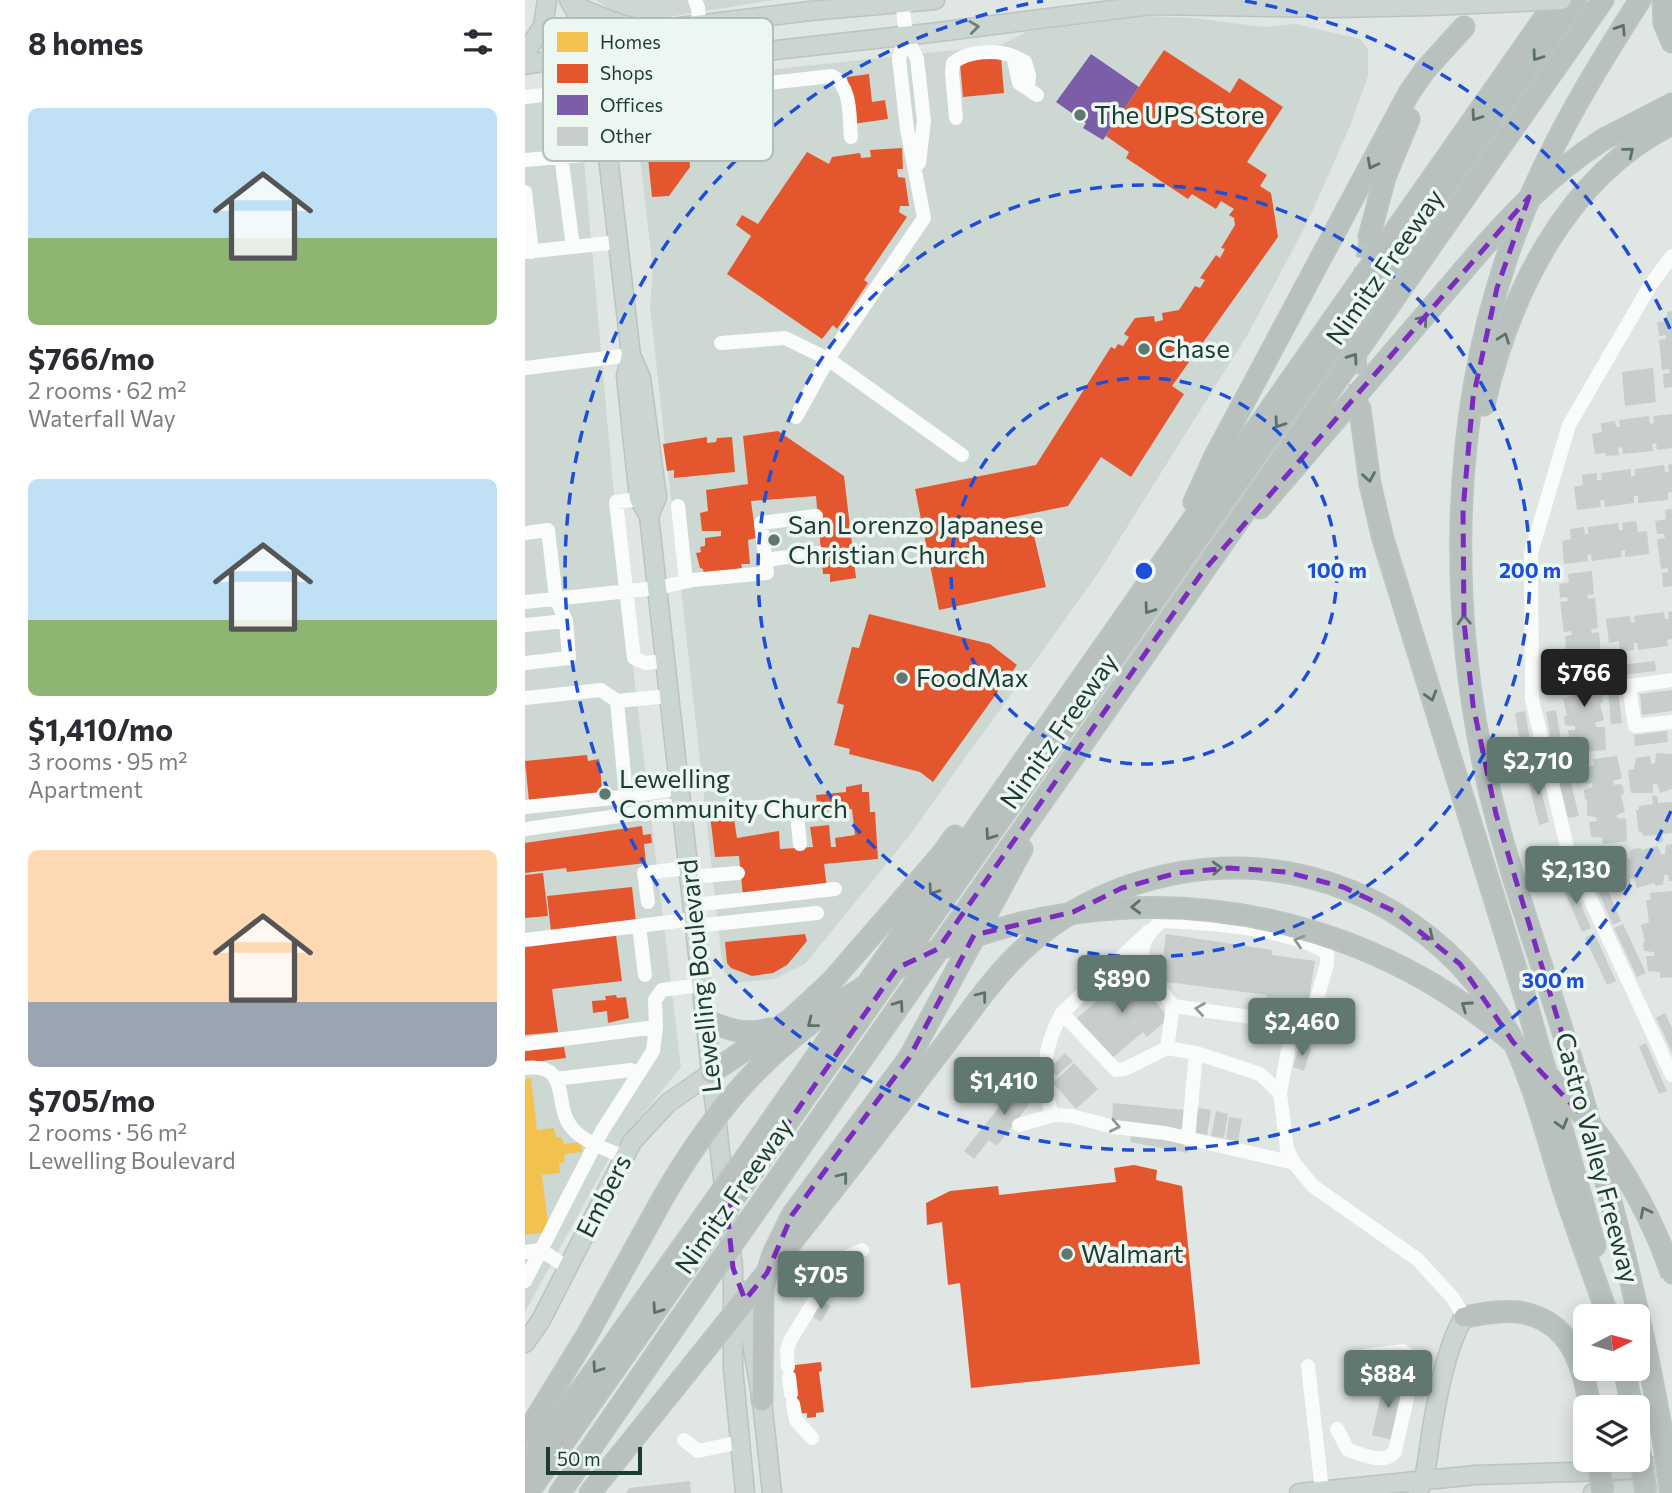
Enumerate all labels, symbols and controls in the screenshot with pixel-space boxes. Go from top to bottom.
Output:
legend [543,18,773,161]
one-way arrow [968,20,980,35]
icon: filters [459,23,497,61]
one-way arrow [1613,23,1626,36]
text: 8 homes [28,24,144,61]
text: Homes [600,30,661,53]
one-way arrow [1533,48,1545,61]
text: Shops [600,61,653,84]
text: Offices [600,93,663,116]
place label: The UPS Store [1094,98,1264,129]
marker: The UPS Store [1072,107,1088,123]
one-way arrow [1472,108,1484,121]
text: Other [600,124,652,147]
one-way arrow [1621,147,1634,160]
icon: home [200,153,326,279]
one-way arrow [1366,157,1380,169]
street label: Nimitz Freeway [1319,182,1449,350]
one-way arrow [1415,315,1427,328]
place label: Chase [1158,332,1230,363]
one-way arrow [1496,332,1510,344]
text: $766/mo [28,339,155,376]
marker: Chase [1136,341,1152,357]
one-way arrow [1345,353,1357,366]
text: 2 rooms · 62 m² [28,376,187,404]
text: Waterfall Way [28,404,176,432]
one-way arrow [1275,415,1287,428]
one-way arrow [1361,471,1376,483]
place label: San Lorenzo Japanese Christian Church [788,508,1043,569]
icon: home [200,524,326,650]
marker: San Lorenzo Japanese Christian Church [766,532,782,548]
text: 100 m [1307,557,1367,582]
text: 200 m [1499,557,1561,582]
centre of rings [1132,559,1156,583]
one-way arrow [1145,601,1157,614]
one-way arrow [1457,614,1472,625]
street label: Nimitz Freeway [993,646,1123,814]
pin: $766 [1543,650,1625,709]
text: $766 [1557,658,1611,686]
place label: FoodMax [916,661,1029,692]
marker: FoodMax [894,670,910,686]
one-way arrow [1423,689,1438,701]
text: $1,410/mo [28,710,173,747]
pin: $2,710 [1481,738,1595,797]
text: $2,710 [1503,746,1573,774]
text: 3 rooms · 95 m² [28,747,187,775]
place label: Lewelling Community Church [619,762,848,823]
text: Apartment [28,775,143,803]
marker: Lewelling Community Church [597,786,613,802]
one-way arrow [986,827,998,840]
pin: $2,130 [1519,846,1633,906]
text: $2,130 [1541,855,1611,883]
street label: Lewelling Boulevard [671,858,726,1094]
one-way arrow [1211,861,1222,876]
one-way arrow [929,882,941,895]
icon: home [200,895,326,1021]
one-way arrow [1130,900,1141,915]
one-way arrow [1421,927,1433,940]
one-way arrow [1294,934,1306,949]
pin: $890 [1081,956,1163,1015]
text: $890 [1094,964,1150,992]
text: 300 m [1522,967,1584,992]
one-way arrow [973,992,986,1004]
pin: $2,460 [1245,998,1359,1058]
one-way arrow [891,1000,903,1013]
one-way arrow [1194,1002,1205,1017]
one-way arrow [1461,1002,1474,1014]
text: $2,460 [1264,1007,1340,1035]
one-way arrow [807,1014,819,1027]
street label: Castro Valley Freeway [1550,1029,1647,1286]
pin: $1,410 [947,1058,1061,1117]
text: $1,410 [970,1066,1038,1094]
text: $705/mo [28,1081,155,1118]
street label: Nimitz Freeway [668,1111,798,1279]
text: 2 rooms · 56 m² [28,1118,187,1146]
one-way arrow [1109,1118,1121,1132]
one-way arrow [1553,1118,1568,1130]
text: Lewelling Boulevard [28,1146,236,1174]
street label: Embers [569,1149,637,1242]
one-way arrow [835,1172,848,1184]
one-way arrow [1640,1207,1653,1219]
place label: Walmart [1081,1237,1184,1268]
marker: Walmart [1059,1246,1075,1262]
pin: $705 [780,1252,862,1311]
text: $705 [794,1260,848,1288]
one-way arrow [653,1301,665,1314]
north arrow [1573,1304,1650,1381]
map controls [1573,1304,1650,1472]
pin: $884 [1347,1350,1429,1410]
text: $884 [1360,1359,1416,1387]
one-way arrow [593,1360,605,1373]
button: layers [1573,1395,1650,1472]
scale bar [546,1444,642,1476]
text: 50 m [557,1447,601,1470]

